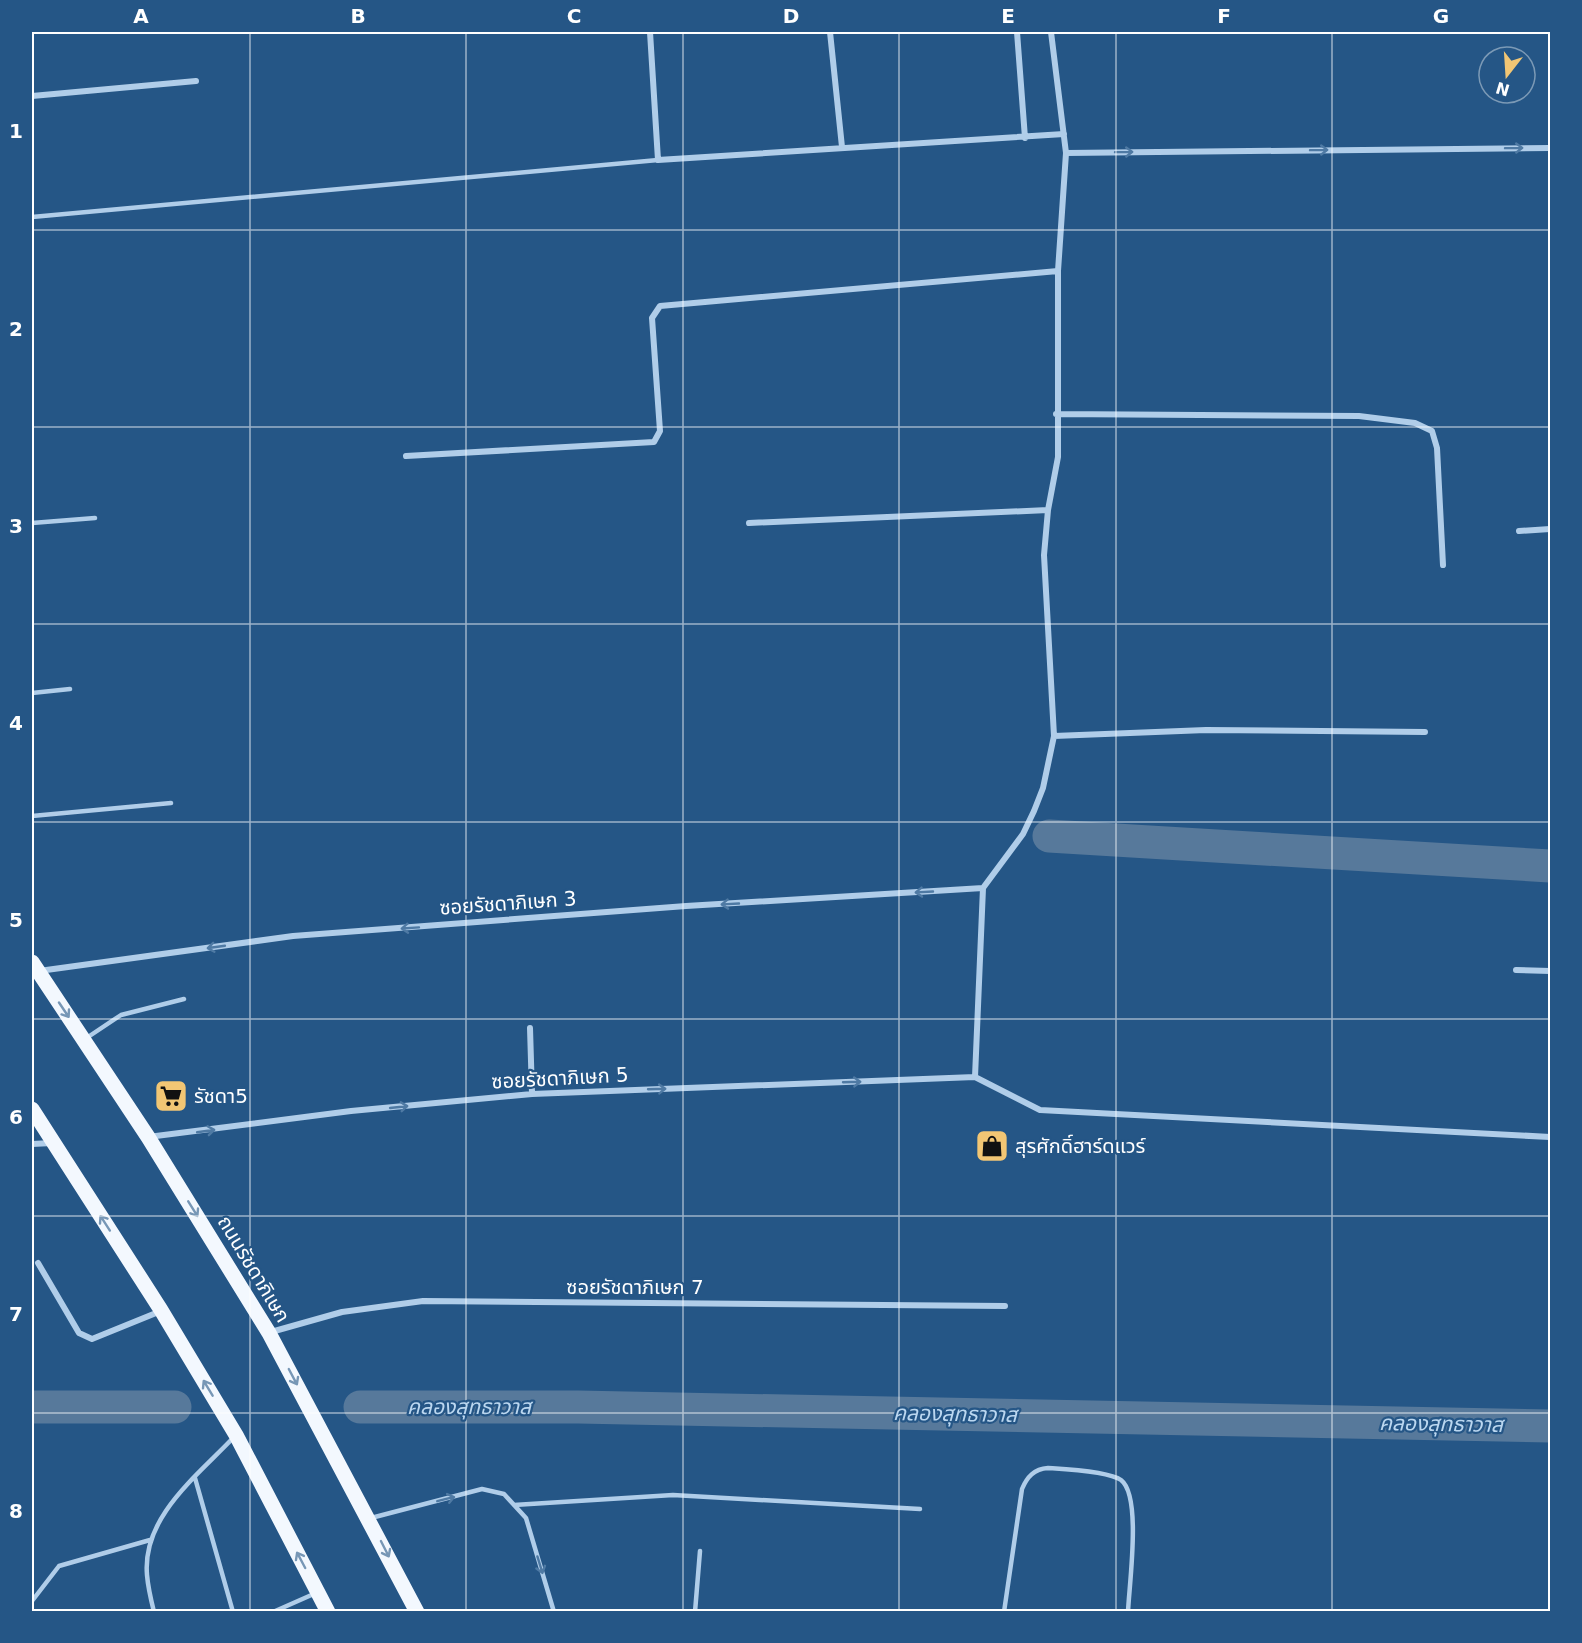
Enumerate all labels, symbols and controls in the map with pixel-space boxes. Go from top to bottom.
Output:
text: A [133,4,149,28]
text: B [350,4,366,28]
text: C [567,4,581,28]
text: D [783,4,799,28]
text: E [1001,4,1015,28]
text: F [1217,4,1231,28]
text: G [1433,4,1449,28]
north arrow [1477,45,1537,105]
text: N [1494,78,1512,100]
text: 1 [9,119,23,143]
one-way arrow [1504,143,1524,154]
one-way arrow [1309,144,1329,156]
one-way arrow [1114,146,1134,158]
text: 2 [9,317,23,341]
text: 3 [9,514,23,538]
text: 4 [9,711,23,735]
street label: ซอยรัชดาภิเษก 3 [439,886,577,920]
one-way arrow [915,886,935,897]
one-way arrow [720,898,740,909]
text: 5 [9,908,23,932]
one-way arrow [400,922,420,933]
one-way arrow [206,942,226,953]
one-way arrow [59,1001,71,1018]
street label: ซอยรัชดาภิเษก 5 [491,1062,629,1094]
one-way arrow [841,1076,861,1087]
supermarket icon: รัชดา5 [153,1078,189,1114]
one-way arrow [646,1083,666,1095]
place label: รัชดา5 [194,1084,248,1108]
one-way arrow [389,1101,409,1112]
text: 6 [9,1105,23,1129]
one-way arrow [196,1126,215,1137]
shop icon: สุรศักดิ์ฮาร์ดแวร์ [974,1128,1010,1164]
place label: สุรศักดิ์ฮาร์ดแวร์ [1015,1134,1146,1158]
one-way arrow [188,1200,200,1217]
street label: ถนนรัชดาภิเษก [213,1211,295,1327]
one-way arrow [99,1215,111,1232]
street label: ซอยรัชดาภิเษก 7 [566,1275,704,1299]
text: 7 [9,1302,23,1326]
one-way arrow [288,1367,299,1385]
one-way arrow [202,1380,214,1397]
water label: คลองสุทธาวาส [407,1395,534,1420]
water label: คลองสุทธาวาส [893,1401,1020,1428]
water label: คลองสุทธาวาส [1379,1411,1506,1438]
one-way arrow [437,1492,456,1504]
text: 8 [9,1499,23,1523]
one-way arrow [380,1539,391,1557]
one-way arrow [295,1551,307,1569]
one-way arrow [535,1555,546,1574]

